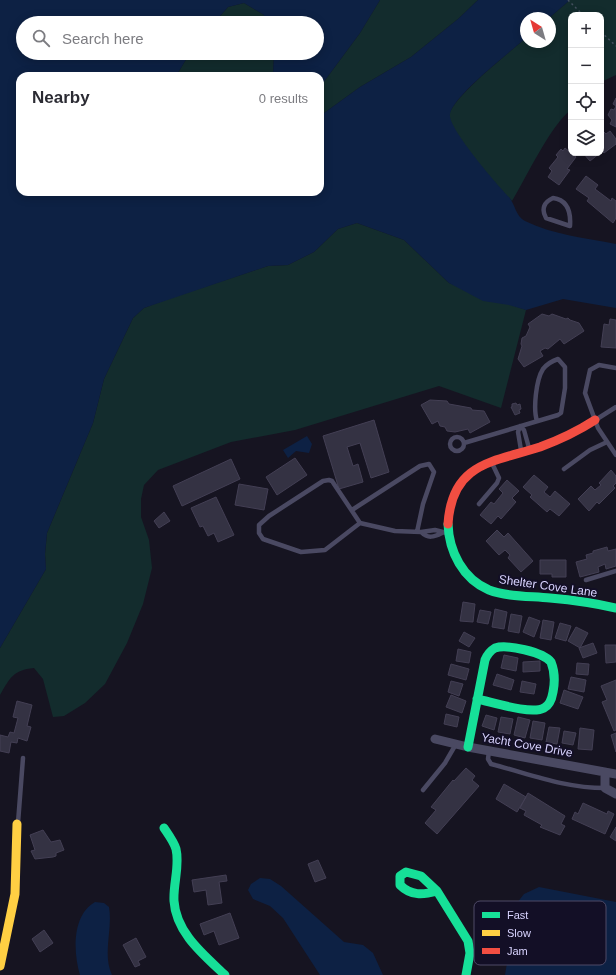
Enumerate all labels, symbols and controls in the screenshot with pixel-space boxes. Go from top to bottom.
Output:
north arrow [520,12,556,48]
map controls [568,12,604,156]
button: + [568,12,604,48]
search box [16,16,324,60]
icon: search [30,27,52,49]
text: Search here [62,30,144,47]
button: − [568,48,604,84]
button: locate [568,84,604,120]
text: Nearby [32,88,90,107]
text: 0 results [259,91,308,106]
button: layers [568,120,604,156]
street label: Shelter Cove Lane [498,572,599,600]
street label: Yacht Cove Drive [480,730,574,760]
legend [474,901,606,965]
text: Fast [507,909,528,921]
text: Slow [507,927,531,939]
text: Jam [507,945,528,957]

